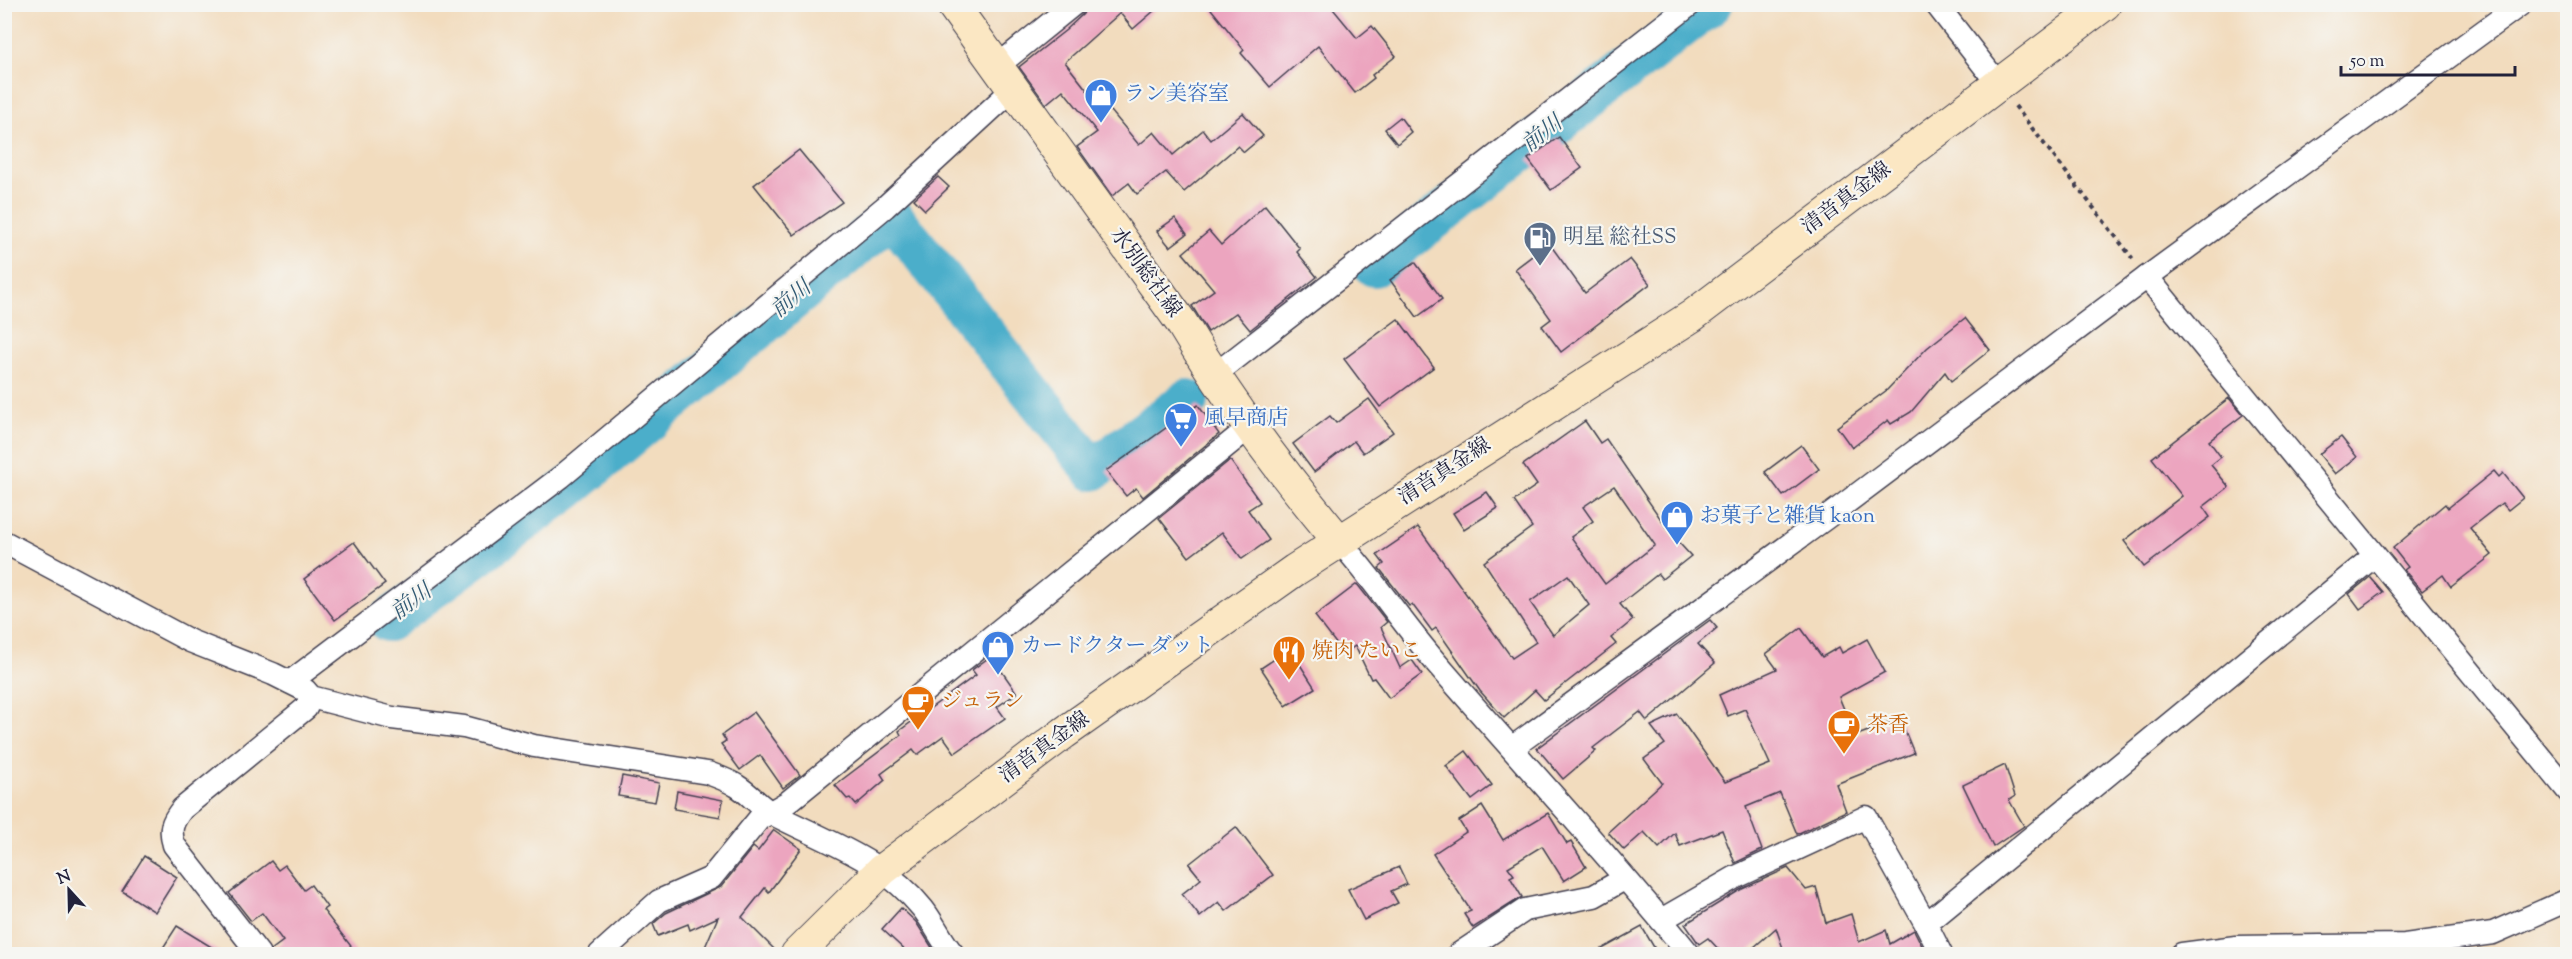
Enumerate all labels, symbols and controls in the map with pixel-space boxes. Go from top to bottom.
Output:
scale bar [2341,39,2515,77]
text: 50 m [2349,49,2385,75]
shop icon: ラン美容室 [1083,77,1119,124]
place label: ラン美容室 [1124,80,1229,110]
water label: 前川 [1516,108,1572,161]
street label: 清音真金線 [1796,155,1898,243]
fuel station icon: 明星 総社SS [1522,220,1558,267]
street label: 水別総社線 [1102,222,1188,324]
place label: 明星 総社SS [1563,223,1677,253]
water label: 前川 [765,272,821,326]
supermarket icon: 風早商店 [1163,401,1199,448]
place label: 風早商店 [1204,404,1288,434]
street label: 清音真金線 [1393,431,1497,513]
shop icon: お菓子と雑貨 kaon [1659,499,1695,546]
place label: お菓子と雑貨 kaon [1700,502,1875,532]
water label: 前川 [385,576,441,629]
shop icon: カードクター ダット [980,629,1016,676]
place label: カードクター ダット [1021,632,1214,662]
restaurant icon: 焼肉 たいこ [1271,634,1307,681]
place label: 焼肉 たいこ [1312,637,1421,667]
cafe icon: ジュラン [900,684,936,731]
place label: ジュラン [941,687,1025,717]
street label: 清音真金線 [994,705,1096,791]
cafe icon: 茶香 [1826,708,1862,755]
place label: 茶香 [1867,711,1909,741]
north arrow [39,860,99,920]
text: N [54,865,75,891]

